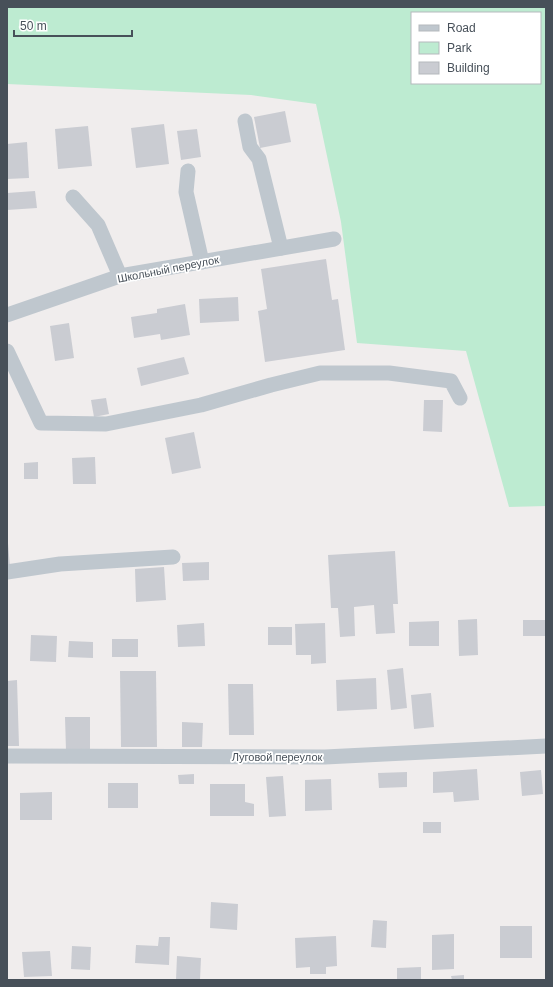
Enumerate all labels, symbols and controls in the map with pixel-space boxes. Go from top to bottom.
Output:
scale bar [14,12,132,38]
legend [411,12,541,84]
text: 50 m [20,19,47,33]
text: Road [447,21,476,35]
text: Park [447,41,473,55]
text: Building [447,61,490,75]
street label: Школьный переулок [116,253,220,285]
street label: Луговой переулок [232,751,323,763]

